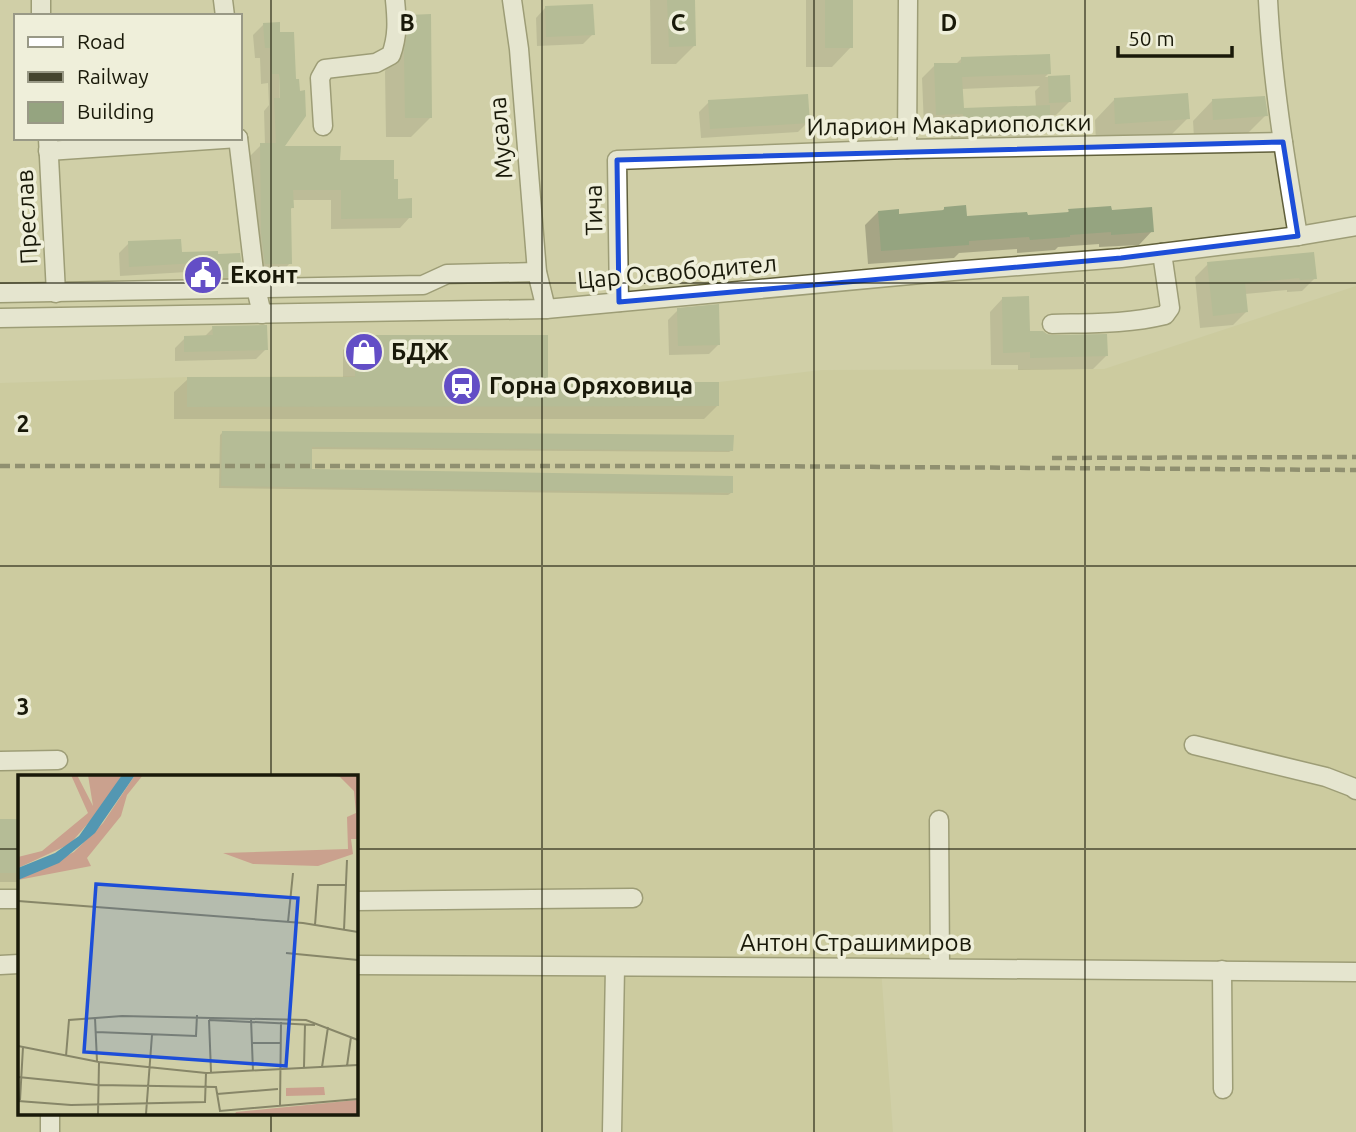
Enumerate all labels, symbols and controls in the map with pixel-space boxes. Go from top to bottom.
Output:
text: B [399,10,415,35]
text: C [671,10,686,35]
text: D [941,10,957,35]
legend [14,14,242,140]
scale bar [1118,14,1232,58]
text: 50 m [1128,26,1175,50]
text: Road [77,29,125,53]
text: Railway [77,64,149,88]
street label: Мусала [483,96,518,180]
text: Building [77,99,154,123]
street label: Иларион Макариополски [806,109,1092,140]
street label: Преслав [11,169,42,265]
street label: Тича [580,184,607,236]
street label: Цар Освободител [576,249,778,294]
public building icon: Еконт [182,254,224,296]
place label: Еконт [230,261,298,288]
shop icon: БДЖ [343,331,385,373]
place label: БДЖ [391,338,449,365]
station icon: Горна Оряховица [441,365,483,407]
place label: Горна Оряховица [489,372,693,399]
text: 2 [17,411,29,436]
text: 3 [17,694,29,719]
inset map [18,775,357,1114]
street label: Антон Страшимиров [740,929,972,956]

